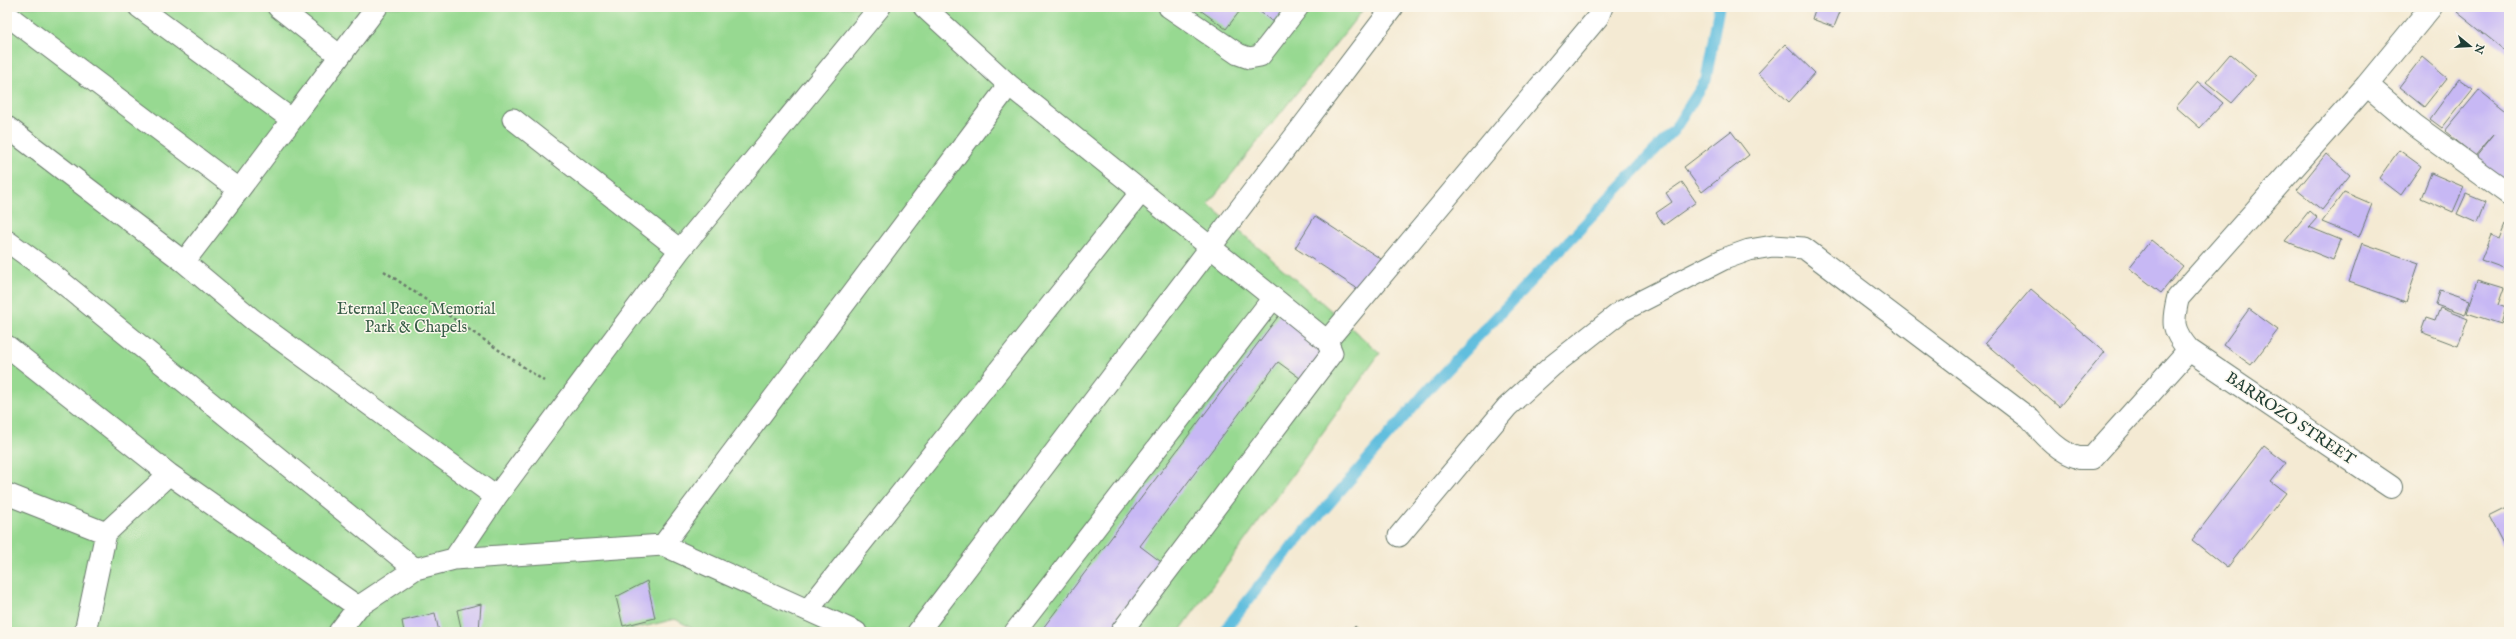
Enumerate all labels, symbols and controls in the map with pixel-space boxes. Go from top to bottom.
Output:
north arrow [2450,26,2490,66]
text: N [2470,41,2487,56]
park label: Eternal Peace Memorial Park & Chapels [337,300,496,338]
street label: BARROZO STREET [2221,368,2359,470]

